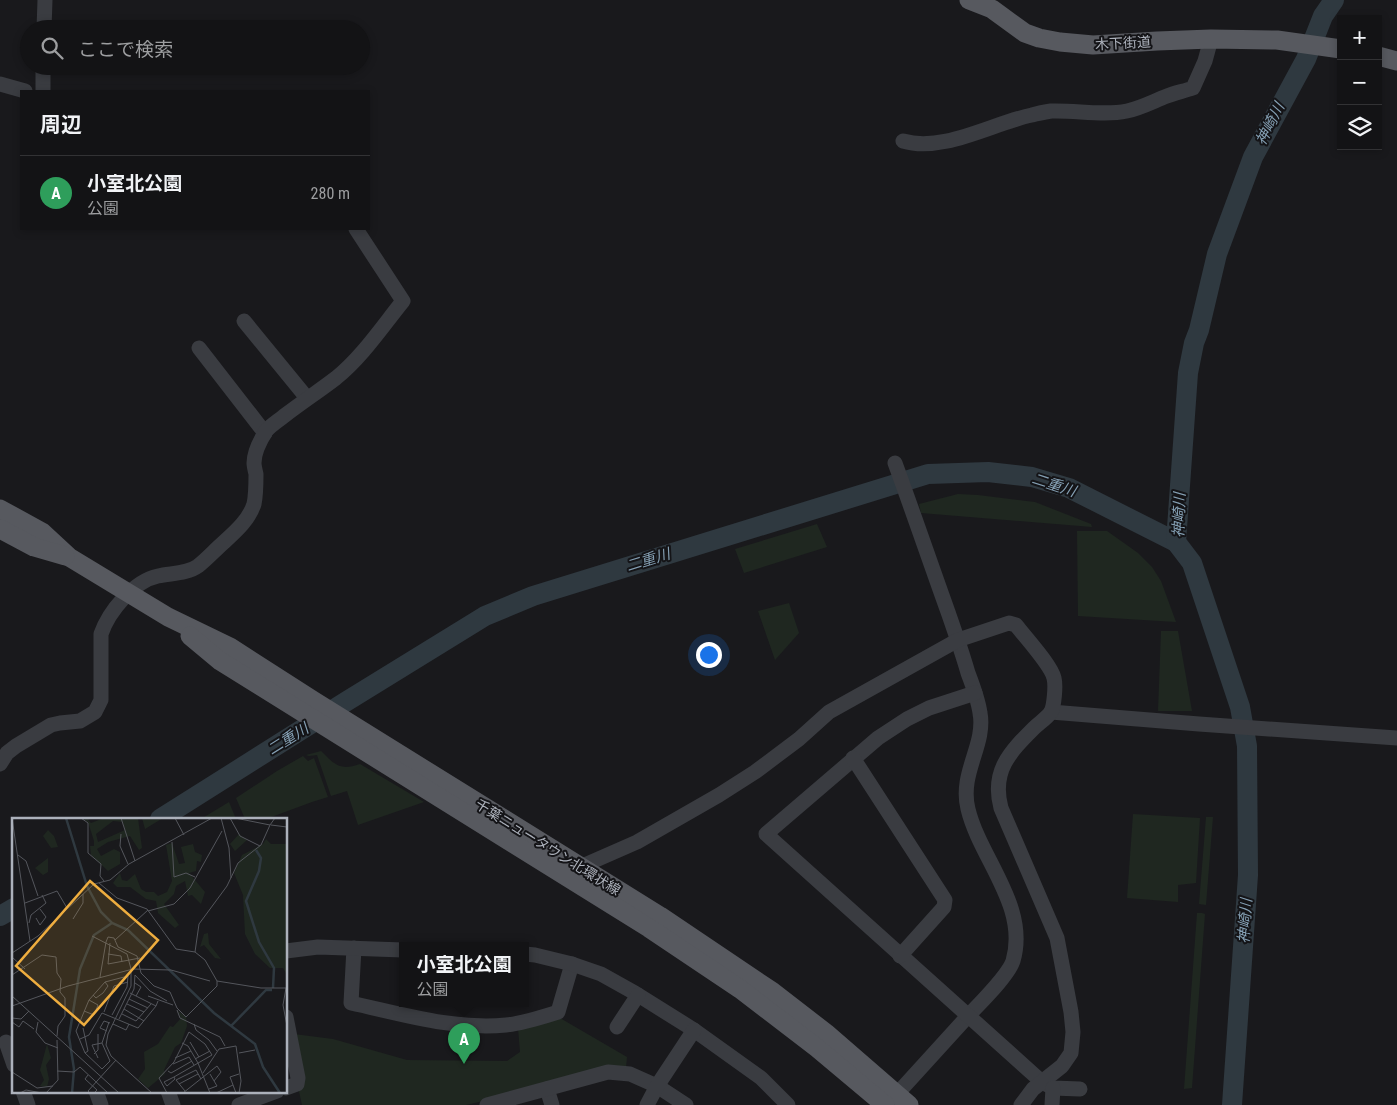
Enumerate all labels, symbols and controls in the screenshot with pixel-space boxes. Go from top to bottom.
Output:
map controls [1337,15,1382,150]
button: + [1337,15,1382,60]
search box [20,20,370,75]
icon: search [38,34,66,62]
street label: 木下街道 [1095,34,1151,52]
text: ここで検索 [78,38,173,61]
button: − [1337,60,1382,105]
water label: 神崎川 [1252,98,1289,148]
button: layers [1337,105,1382,150]
text: 周辺 [40,113,82,137]
text: 小室北公園 [87,172,182,195]
text: A [51,184,61,203]
text: 280 m [311,184,350,203]
text: 公園 [87,199,119,218]
water label: 二重川 [1030,469,1080,501]
water label: 神崎川 [1169,490,1189,538]
water label: 二重川 [624,544,674,575]
your location [696,642,722,668]
water label: 二重川 [264,718,314,759]
street label: 千葉ニュータウン北環状線 [473,796,623,898]
inset map [12,818,288,1092]
water label: 神崎川 [1234,896,1256,944]
popup [399,942,529,1007]
text: 小室北公園 [416,953,512,976]
text: 公園 [416,980,449,999]
pin: A [448,1023,480,1064]

